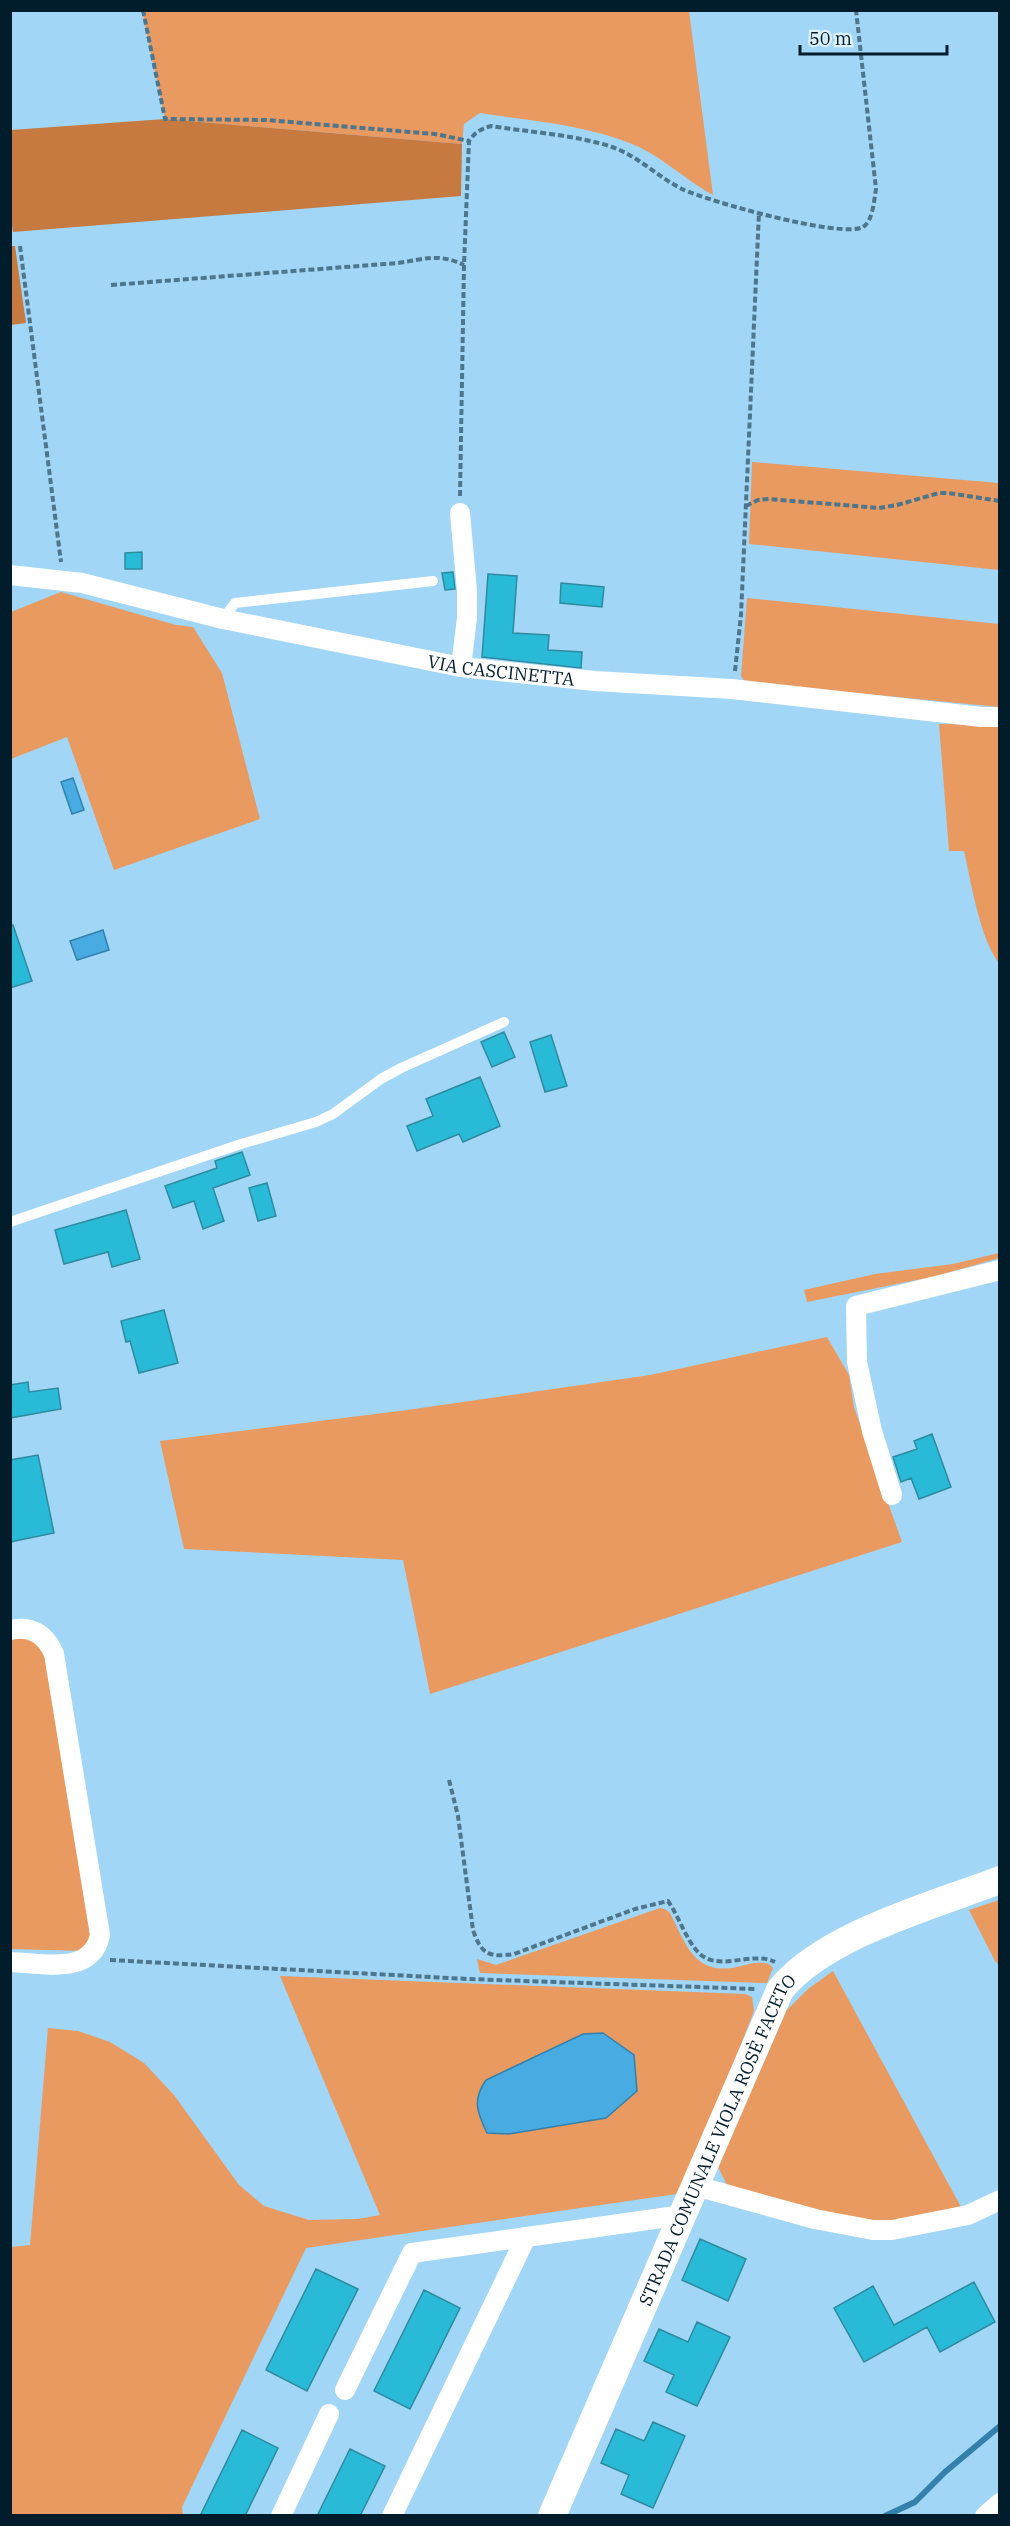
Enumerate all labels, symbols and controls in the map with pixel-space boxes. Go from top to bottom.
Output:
scale bar [800,18,947,56]
text: 50 m [809,27,852,50]
street label: VIA CASCINETTA [426,649,576,690]
street label: STRADA COMUNALE VIOLA ROSÈ FACETO [633,1969,801,2309]

